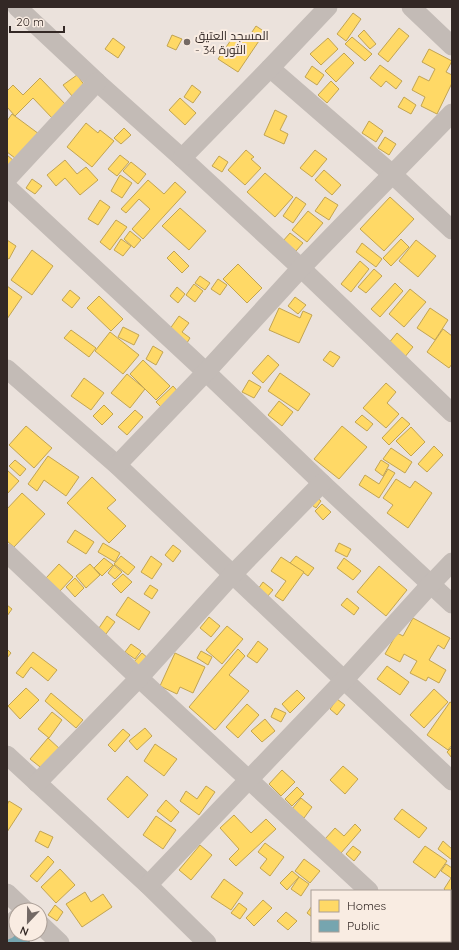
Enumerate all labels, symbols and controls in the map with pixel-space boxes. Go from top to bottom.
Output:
scale bar [10,8,64,34]
text: 20 m [16,14,44,29]
place label: المسجد العتيق - الثورة 34 [195,28,269,57]
marker: المسجد العتيق - الثورة 34 [182,37,192,47]
legend [311,890,451,942]
text: Homes [347,898,387,913]
north arrow [8,902,48,942]
text: Public [347,918,380,933]
text: N [18,923,31,939]

